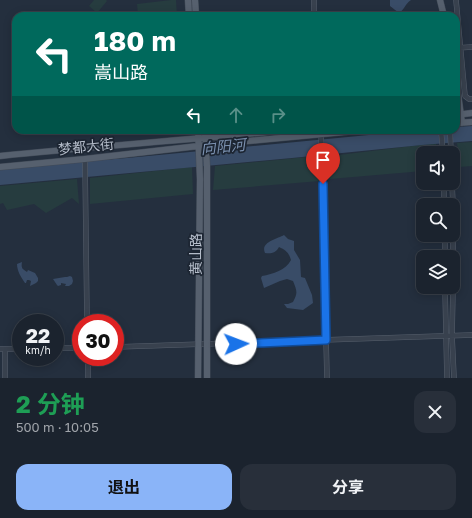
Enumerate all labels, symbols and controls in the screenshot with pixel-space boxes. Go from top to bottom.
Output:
text: 180 m [94,24,176,57]
icon: left [28,28,80,80]
text: 嵩山路 [94,61,148,83]
icon: left [183,104,205,126]
icon: ahead [225,104,247,126]
icon: right [267,104,289,126]
water label: 向阳河 [200,134,249,157]
street label: 梦都大街 [57,135,115,157]
pin [306,143,340,184]
map controls [416,146,460,294]
button: sound [416,146,460,190]
icon: arrive [312,149,334,171]
button: search [416,198,460,242]
street label: 黄山路 [187,233,204,275]
button: layers [416,250,460,294]
speed limit sign: 30 [72,314,124,366]
text: 22 [26,323,50,347]
position arrow [215,323,257,365]
text: km/h [25,344,51,356]
text: 2 分钟 [16,389,85,418]
button: close [414,391,456,433]
text: 500 m · 10:05 [16,419,99,435]
button: 退出 [16,464,232,510]
button: 分享 [240,464,456,510]

